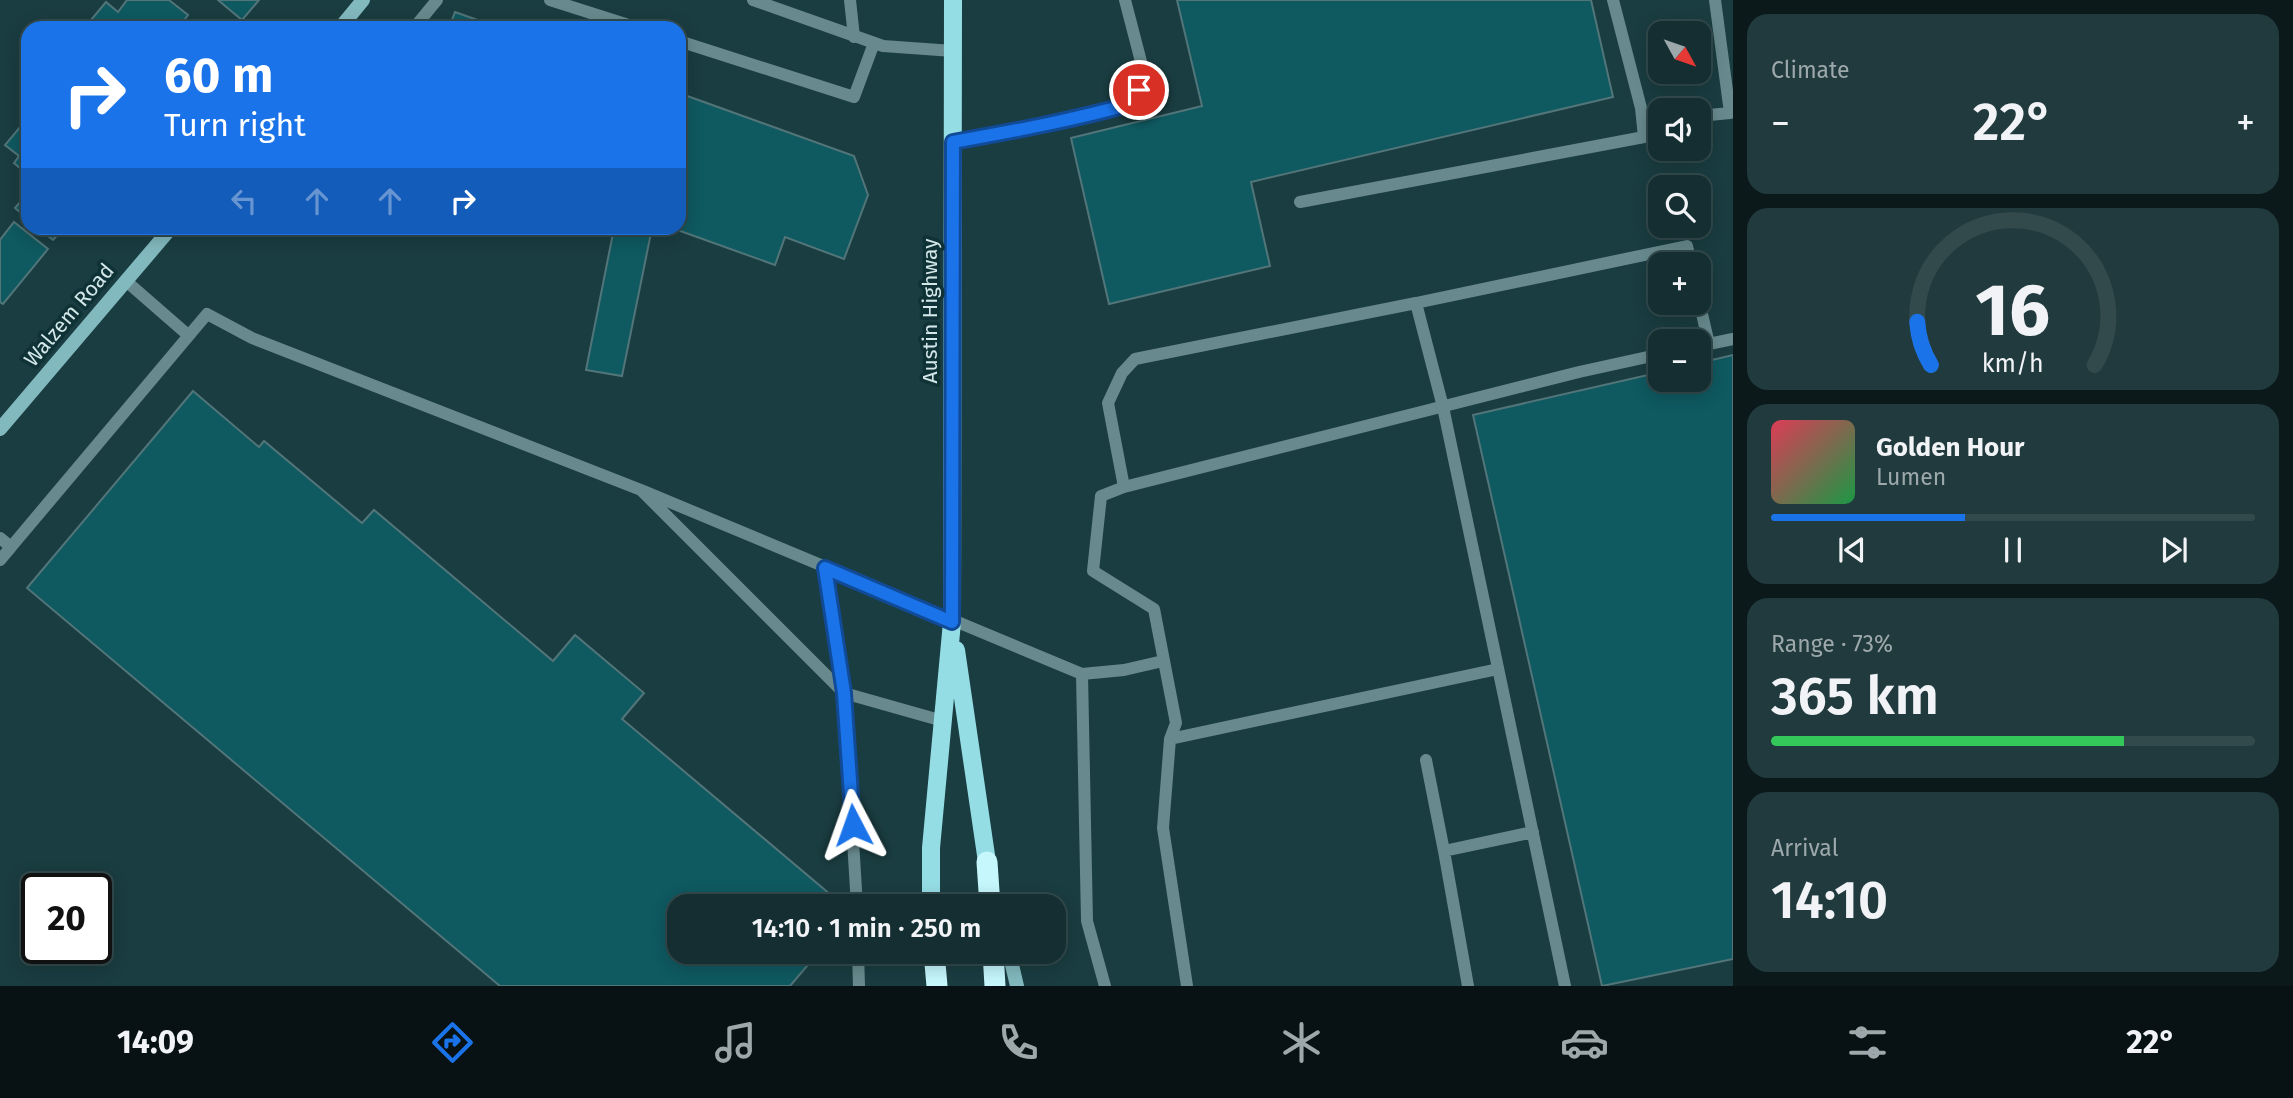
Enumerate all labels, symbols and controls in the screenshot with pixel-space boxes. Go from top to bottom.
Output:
north arrow [1648,21,1712,84]
map controls [1648,21,1711,392]
text: 60 m [164,46,273,105]
icon: right [49,49,140,140]
text: Climate [1771,56,1850,84]
pin [1109,60,1169,120]
icon: arrive [1120,71,1158,109]
text: 22° [1973,91,2053,154]
button: sound [1648,98,1711,161]
text: − [1771,100,1790,146]
text: + [2236,100,2255,146]
text: Turn right [164,106,306,144]
button: search [1648,175,1711,238]
icon: left [225,182,263,220]
icon: ahead [298,182,336,220]
icon: ahead [371,182,409,220]
icon: right [444,182,482,220]
street label: Austin Highway [917,238,943,384]
button: + [1648,252,1711,315]
street label: Walzem Road [18,258,120,372]
text: 16 [1976,267,2050,354]
button: − [1648,329,1711,392]
text: km/h [1982,349,2044,379]
text: Golden Hour [1876,432,2024,463]
text: Lumen [1876,463,1946,491]
icon: previous [1833,531,1871,569]
icon: pause [1994,531,2032,569]
icon: next [2155,531,2193,569]
text: Range · 73% [1771,630,1893,658]
text: 365 km [1771,665,1939,728]
position arrow [816,788,890,862]
text: Arrival [1771,834,1838,862]
text: 14:10 [1771,869,1888,932]
speed limit sign: 20 [21,873,112,964]
text: 14:10 · 1 min · 250 m [752,913,981,944]
icon: directions [428,1018,477,1067]
icon: music [711,1018,760,1067]
icon: phone [994,1018,1043,1067]
icon: climate [1277,1018,1326,1067]
icon: car [1560,1018,1609,1067]
icon: filters [1843,1018,1892,1067]
text: 14:09 [117,1023,194,1061]
text: 22° [2126,1023,2176,1061]

